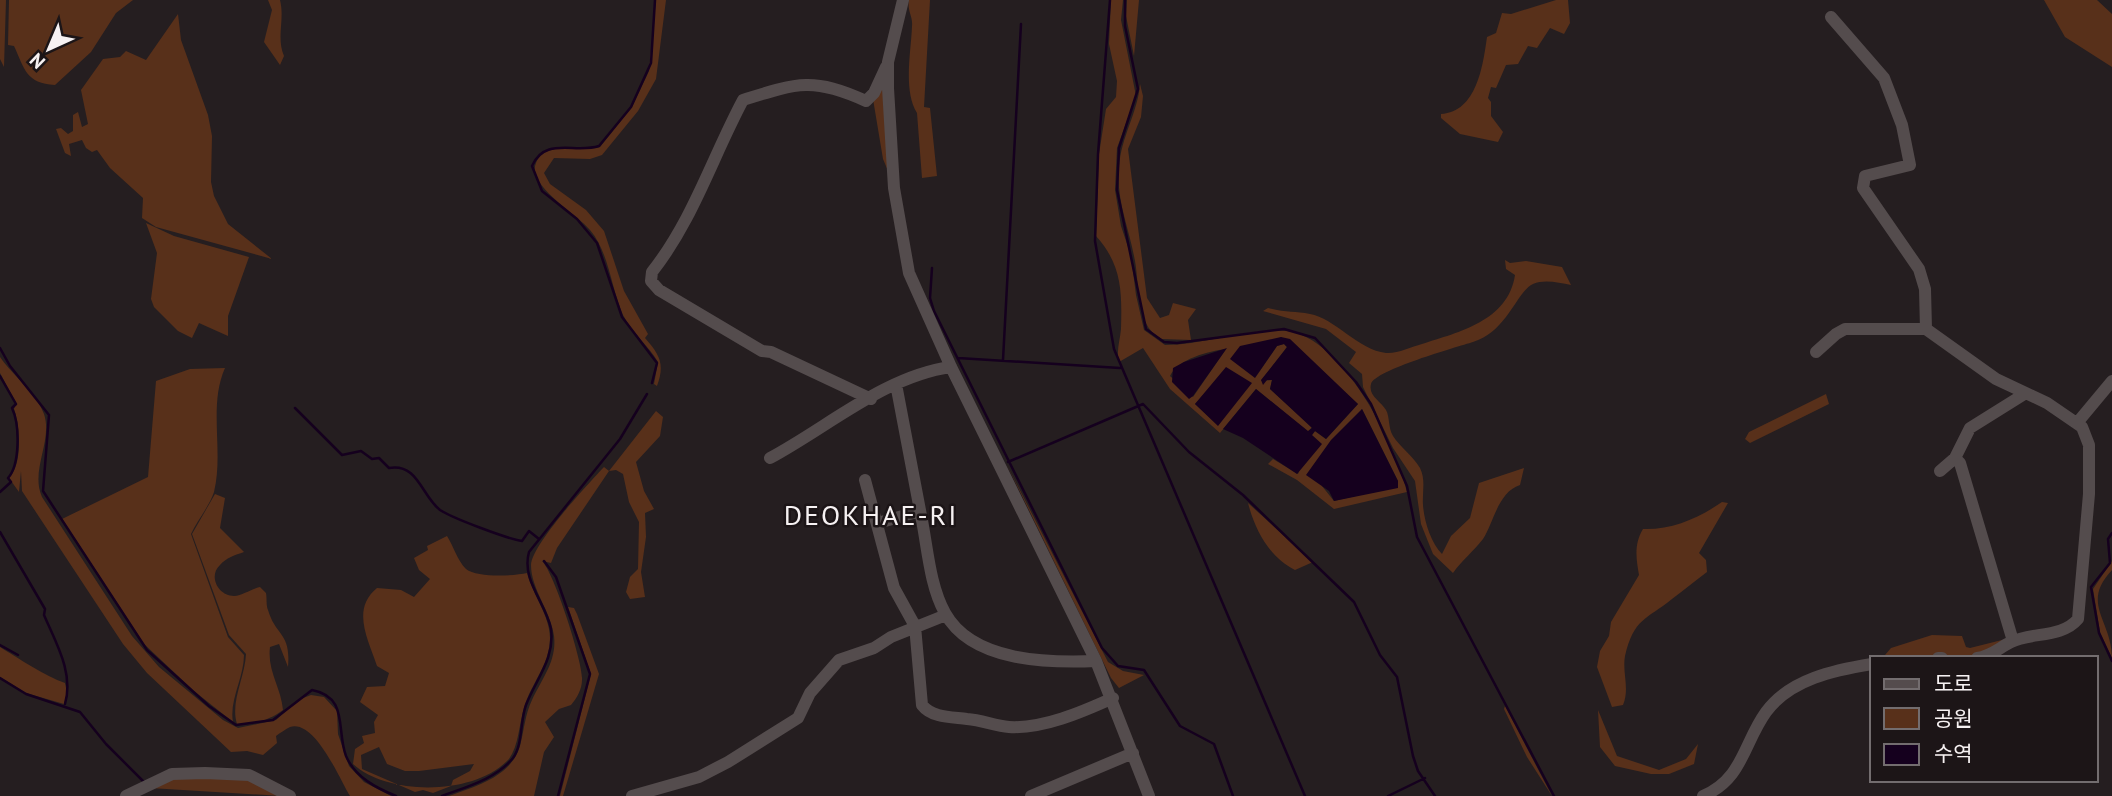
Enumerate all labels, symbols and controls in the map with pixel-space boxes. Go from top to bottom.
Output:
north arrow [14,14,84,84]
text: N [24,48,50,74]
district label: DEOKHAE-RI [784,496,958,533]
legend [1870,656,2098,782]
text: 도로 [1934,670,1973,697]
text: 공원 [1934,705,1973,732]
text: 수역 [1934,740,1973,767]

